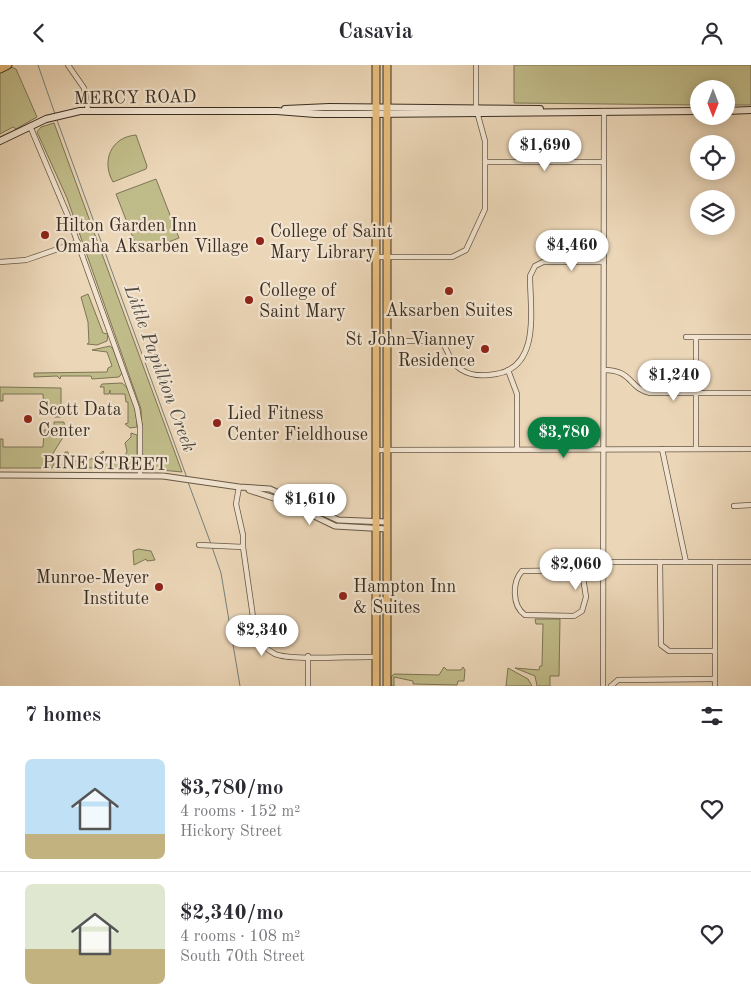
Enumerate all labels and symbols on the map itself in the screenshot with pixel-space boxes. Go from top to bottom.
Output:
north arrow [690,80,735,125]
street label: MERCY ROAD [73,88,197,108]
pin: $1,690 [504,129,586,172]
place label: Hilton Garden Inn Omaha Aksarben Village [55,217,249,256]
place label: College of Saint Mary Library [270,223,393,262]
marker: Hilton Garden Inn Omaha Aksarben Village [39,229,51,241]
pin: $4,460 [531,229,613,272]
marker: College of Saint Mary Library [254,235,266,247]
water label: Little Papillion Creek [119,282,198,455]
place label: College of Saint Mary [259,282,346,321]
marker: Aksarben Suites [443,285,455,297]
marker: College of Saint Mary [243,294,255,306]
place label: Aksarben Suites [385,302,513,320]
place label: St John Vianney Residence [345,331,475,370]
marker: St John Vianney Residence [479,343,491,355]
pin: $1,240 [633,359,715,402]
place label: Scott Data Center [38,401,122,440]
place label: Lied Fitness Center Fieldhouse [227,405,368,444]
marker: Scott Data Center [22,413,34,425]
marker: Lied Fitness Center Fieldhouse [211,417,223,429]
pin: $3,780 [523,417,605,459]
street label: PINE STREET [42,454,168,474]
pin: $1,610 [269,483,351,526]
pin: $2,060 [535,549,617,591]
place label: Munroe-Meyer Institute [36,569,150,608]
place label: Hampton Inn & Suites [353,578,456,617]
marker: Munroe-Meyer Institute [153,581,165,593]
marker: Hampton Inn & Suites [337,590,349,602]
pin: $2,340 [221,615,303,657]

